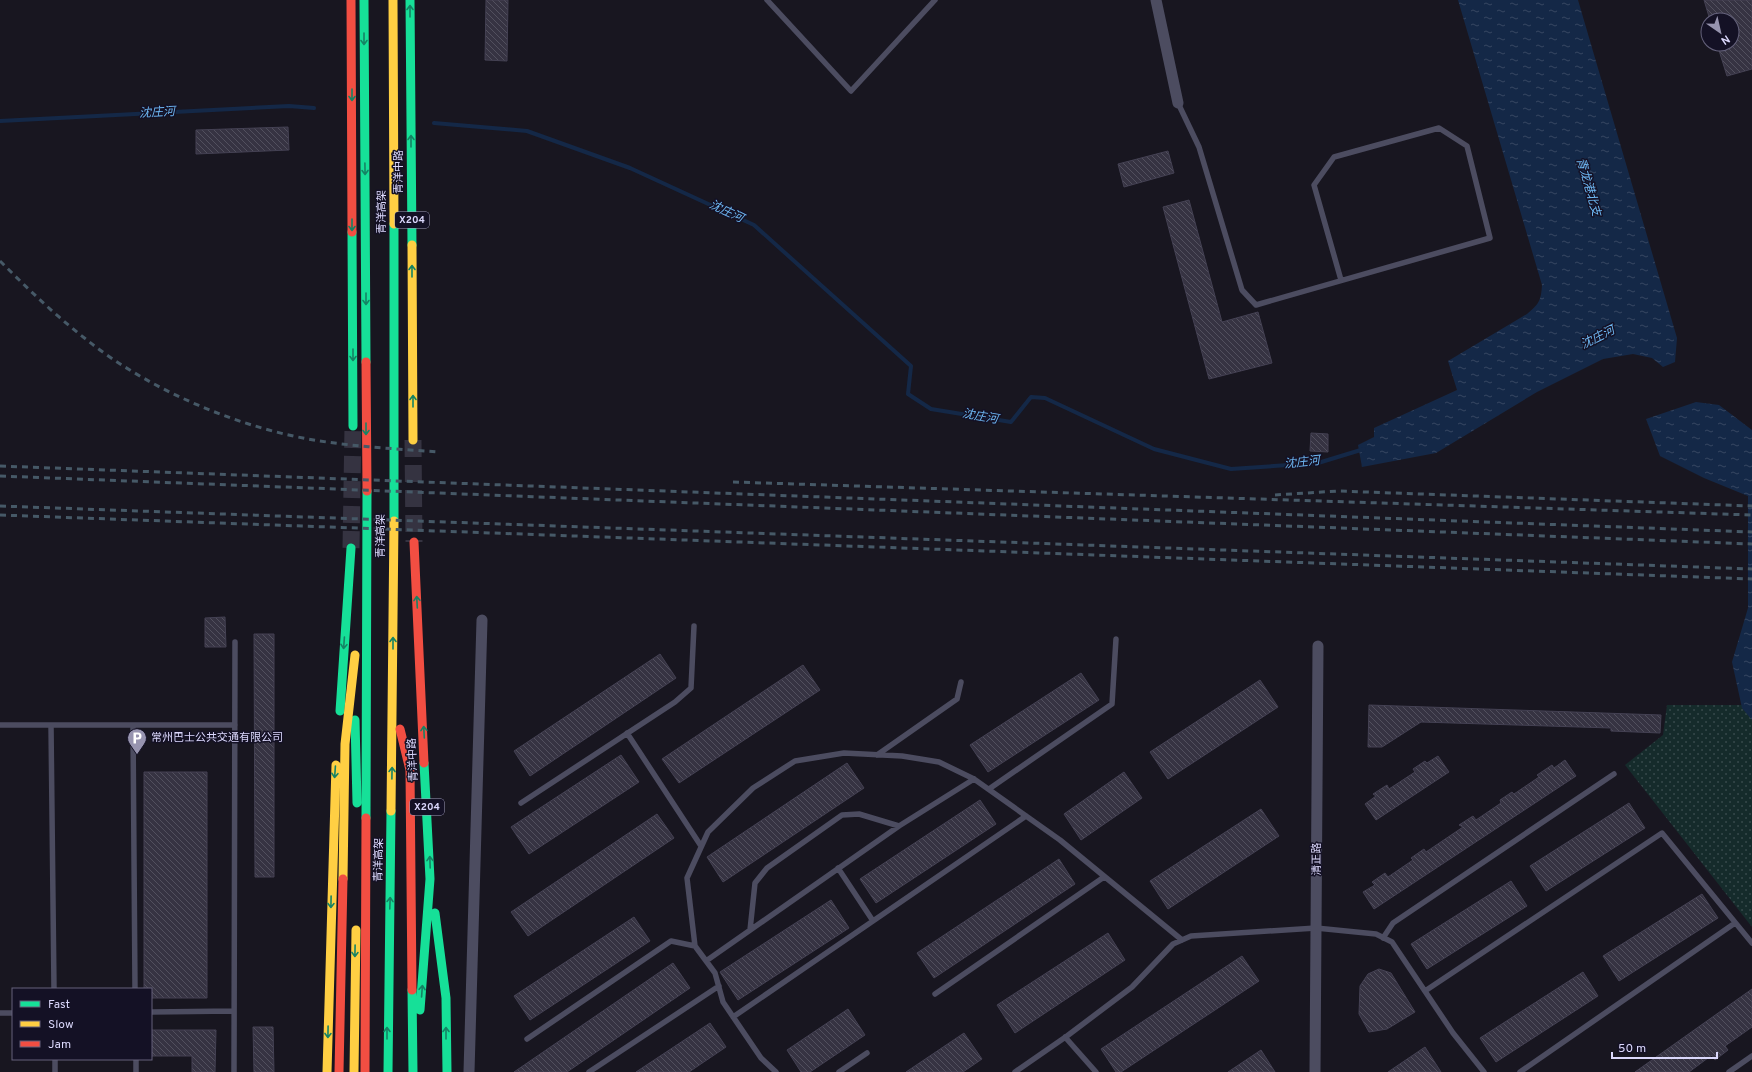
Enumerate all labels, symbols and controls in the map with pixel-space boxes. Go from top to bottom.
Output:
one-way arrow [406,5,414,18]
north arrow [1700,12,1740,52]
text: N [1718,31,1732,47]
one-way arrow [360,32,368,45]
one-way arrow [348,88,356,101]
water label: 沈庄河 [139,104,177,122]
one-way arrow [407,135,415,148]
street label: 青洋中路 [392,150,406,194]
water label: 青龙港北支 [1572,156,1605,220]
one-way arrow [361,162,369,175]
street label: 青洋高架 [375,190,389,234]
water label: 沈庄河 [706,197,748,228]
road number: X204 [395,212,429,228]
one-way arrow [348,218,356,231]
one-way arrow [408,265,416,278]
one-way arrow [362,292,370,305]
water label: 沈庄河 [1578,322,1619,353]
one-way arrow [349,348,357,361]
one-way arrow [409,395,417,408]
water label: 沈庄河 [961,406,1001,428]
one-way arrow [362,422,370,435]
water label: 沈庄河 [1283,453,1323,473]
street label: 青洋高架 [374,514,388,558]
one-way arrow [413,596,420,609]
one-way arrow [341,636,348,649]
one-way arrow [389,637,397,650]
one-way arrow [420,726,428,739]
parking icon: 常州巴士公共交通有限公司 [126,727,148,755]
place label: 常州巴士公共交通有限公司 [151,731,283,745]
street label: 青洋中路 [405,738,421,782]
one-way arrow [332,765,339,778]
one-way arrow [388,767,396,780]
road number: X204 [410,799,444,815]
street label: 青洋高架 [372,838,386,882]
street label: 清正路 [1310,843,1324,876]
one-way arrow [426,856,433,869]
one-way arrow [327,895,335,908]
one-way arrow [386,897,394,910]
one-way arrow [352,944,359,957]
one-way arrow [418,985,425,998]
legend [12,988,152,1060]
text: Fast [48,997,70,1013]
text: Slow [48,1017,74,1033]
one-way arrow [324,1025,332,1038]
one-way arrow [383,1027,391,1040]
one-way arrow [442,1027,450,1040]
scale bar [1612,1034,1717,1060]
text: Jam [48,1037,71,1053]
text: 50 m [1618,1041,1646,1057]

